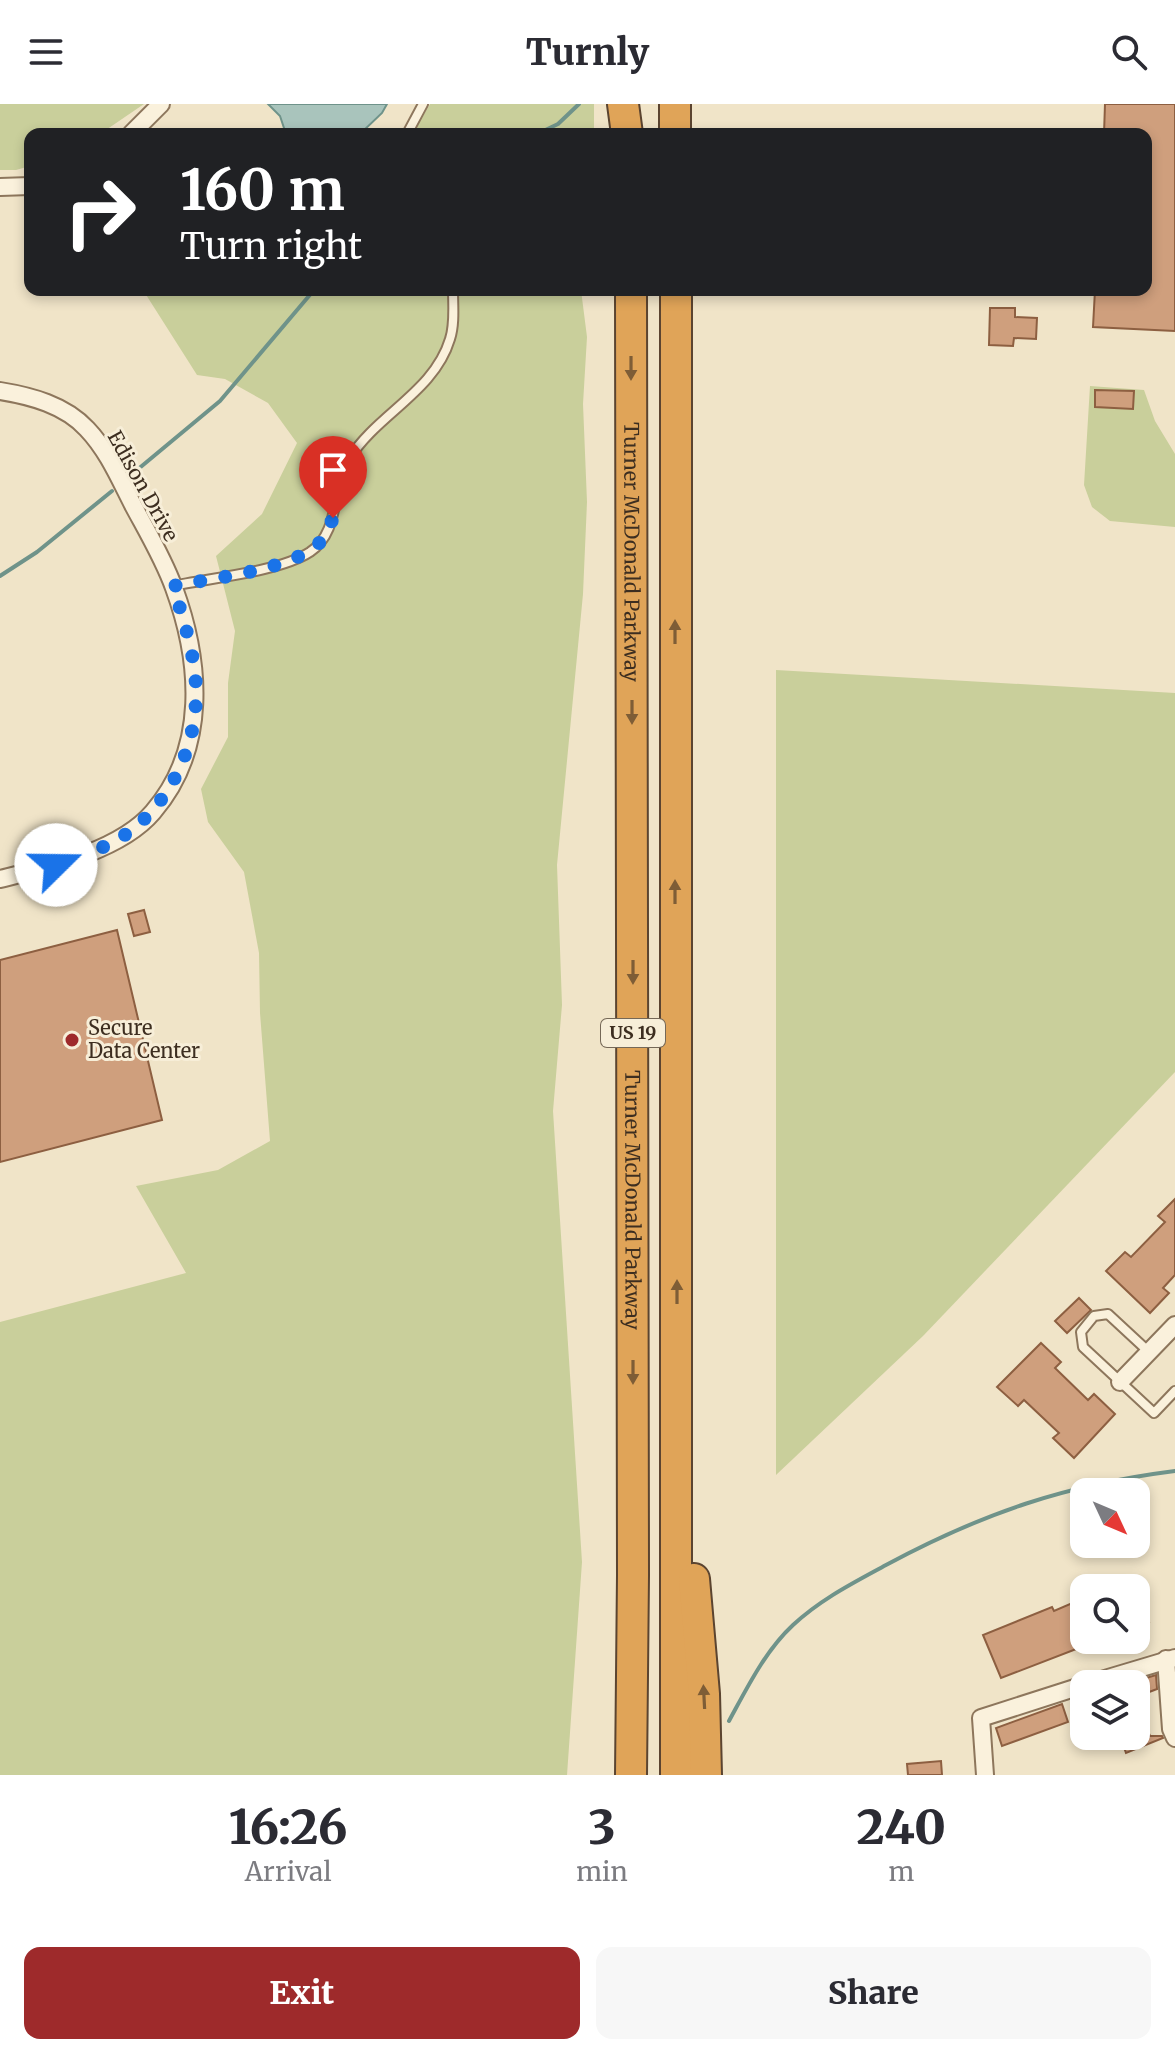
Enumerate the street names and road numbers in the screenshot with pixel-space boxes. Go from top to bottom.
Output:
street label: Turner McDonald Parkway [619,422,645,682]
street label: Edison Drive [103,426,184,546]
road number: US 19 [601,1019,665,1047]
street label: Turner McDonald Parkway [620,1070,646,1330]

